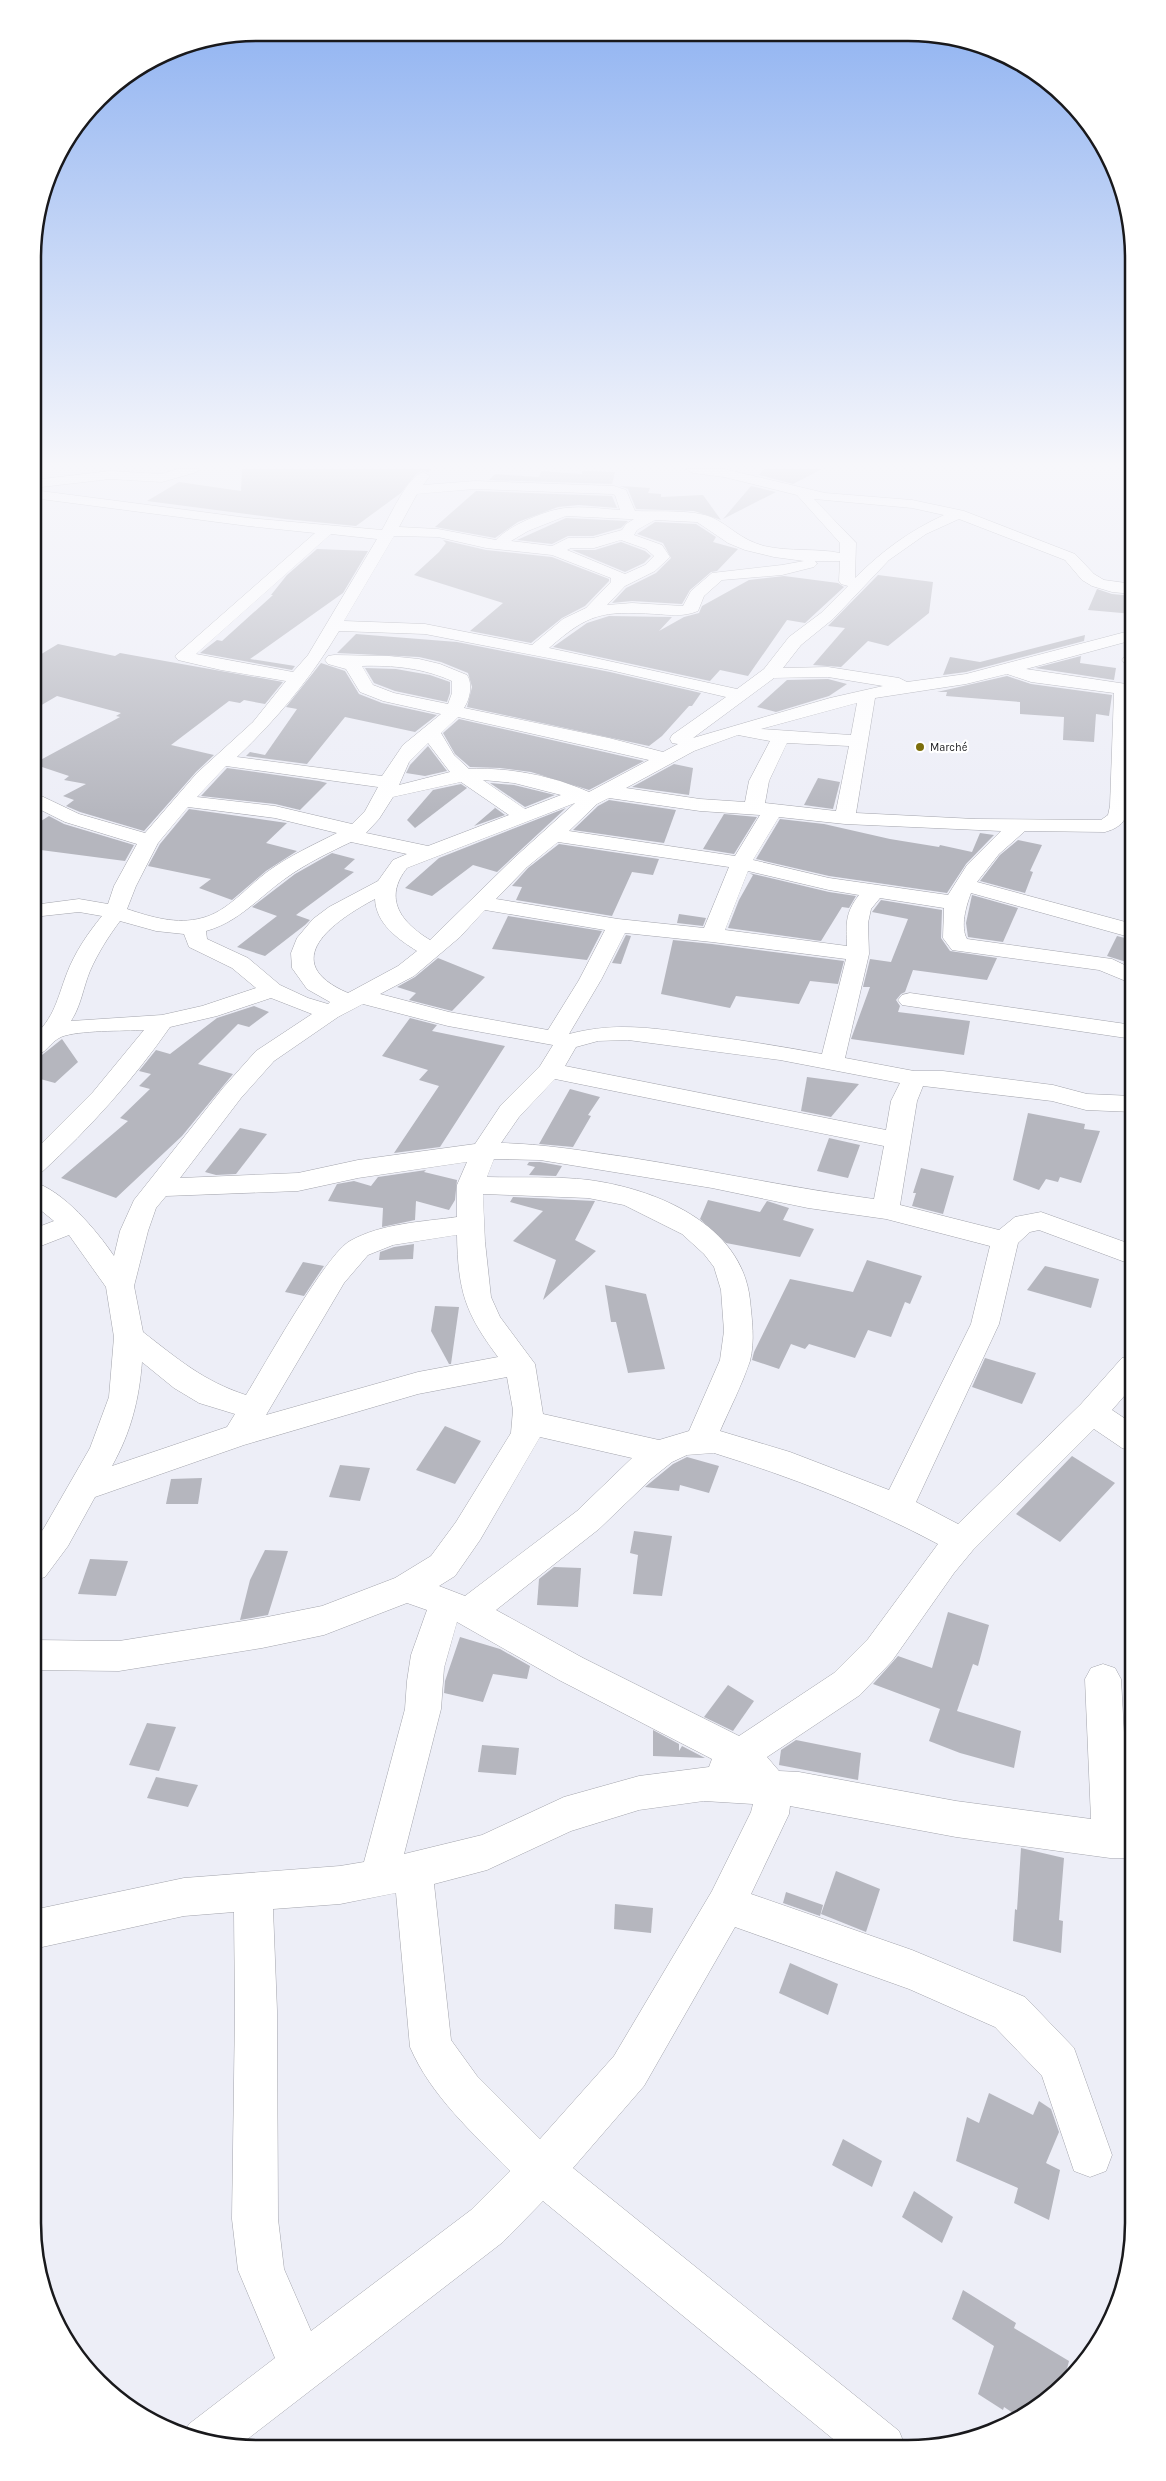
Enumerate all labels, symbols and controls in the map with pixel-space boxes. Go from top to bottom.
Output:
marker: Marché [914,741,926,753]
place label: Marché [930,741,968,754]

